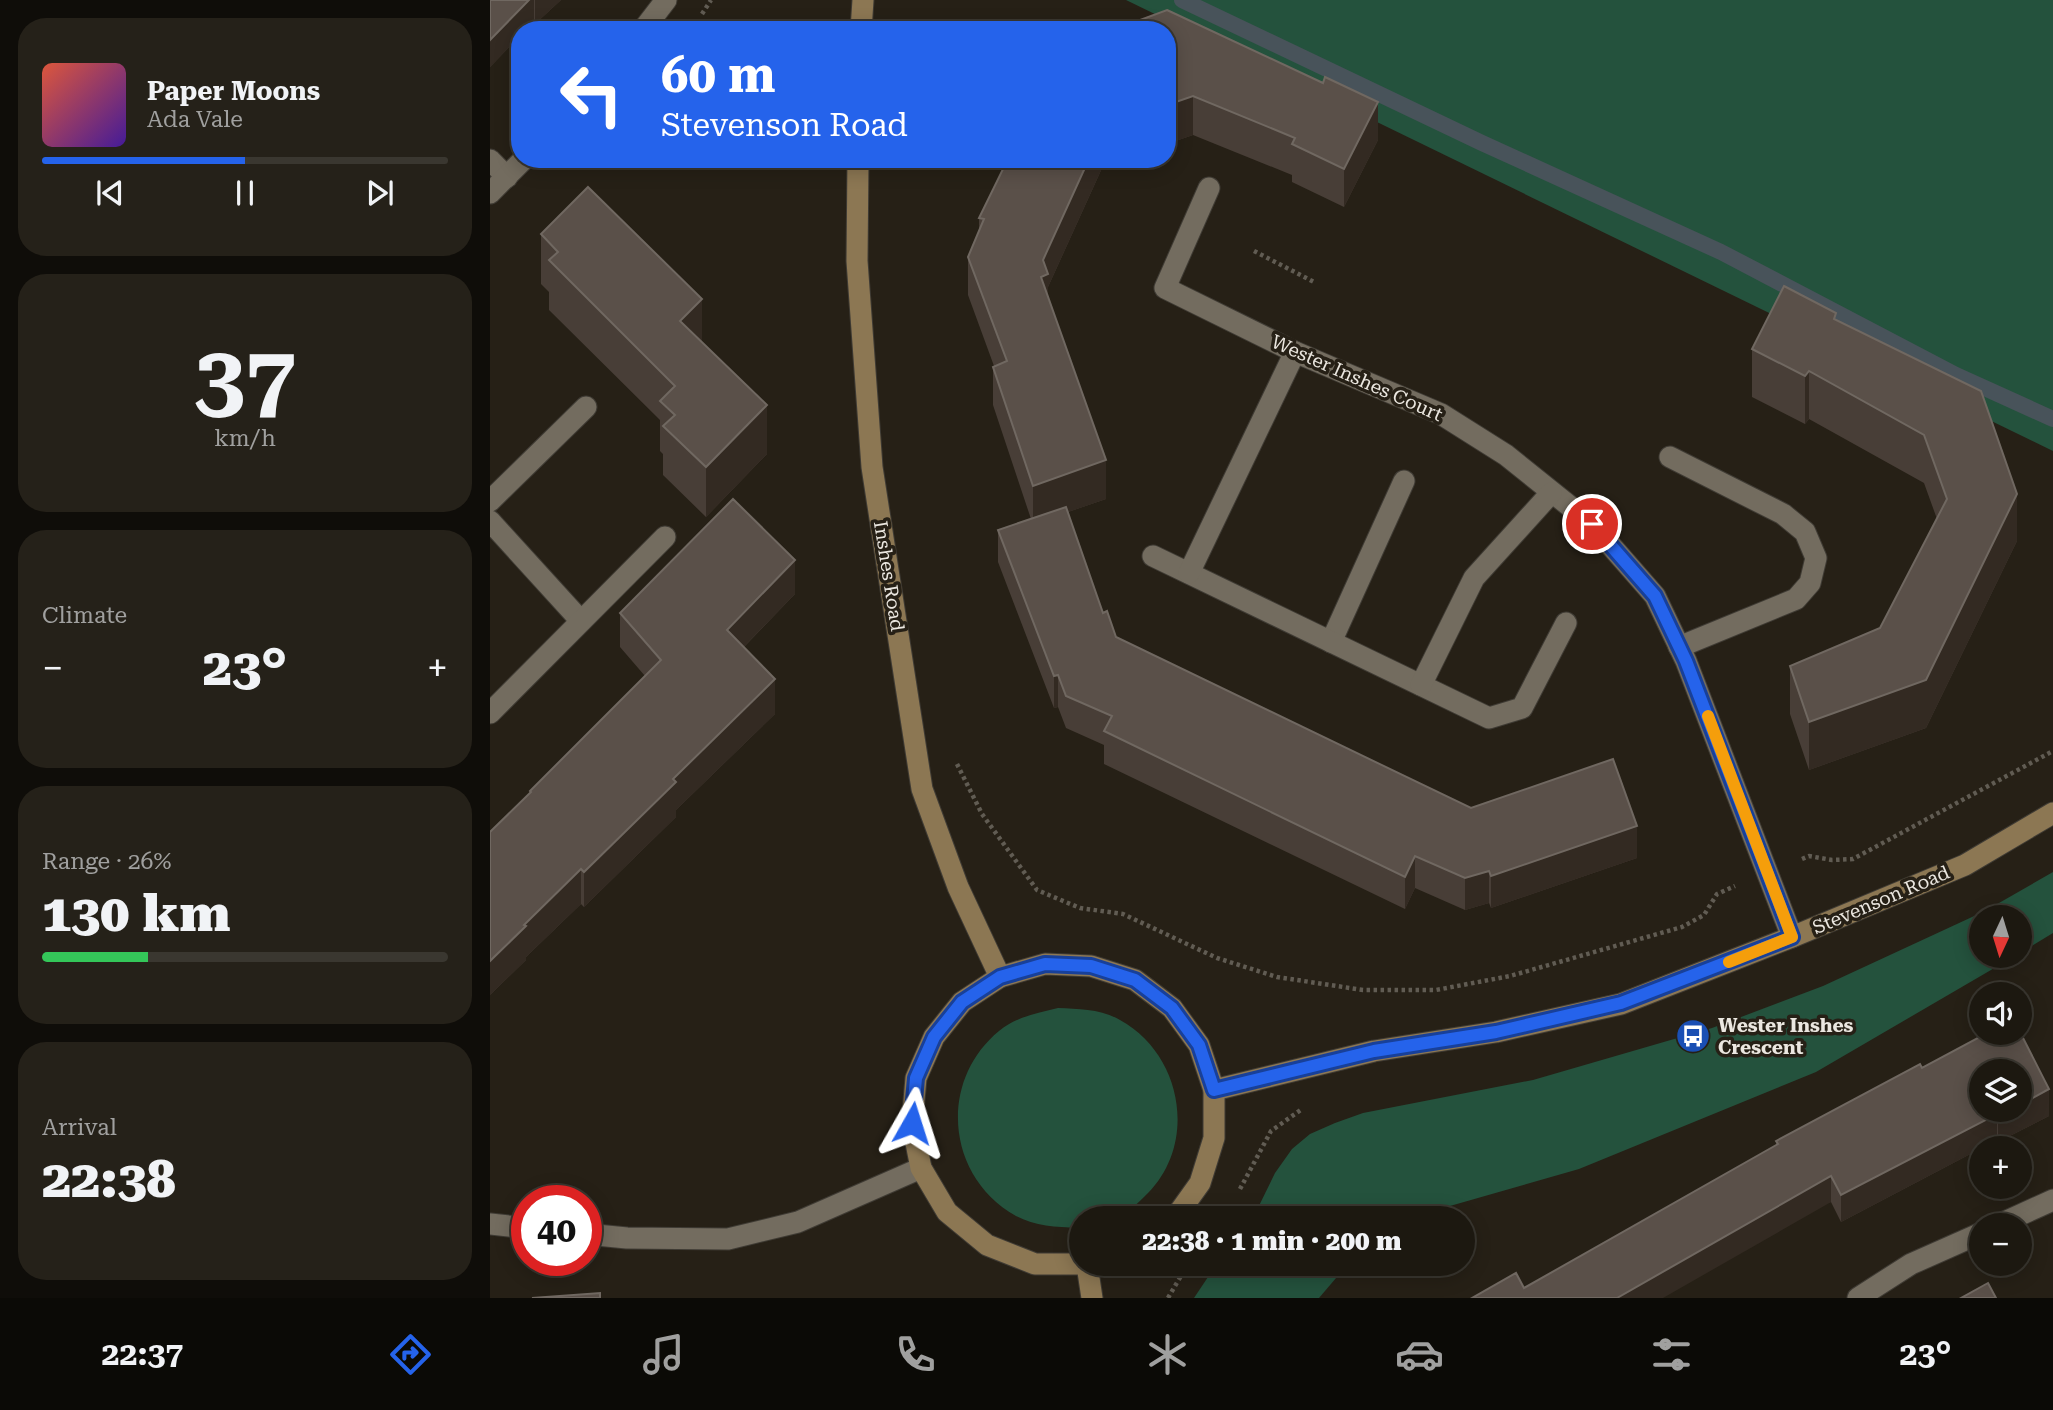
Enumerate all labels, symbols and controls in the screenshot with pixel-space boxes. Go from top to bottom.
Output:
text: 60 m [661,47,776,104]
icon: left [546,49,637,140]
text: Paper Moons [147,76,320,106]
text: Ada Vale [147,106,243,133]
text: Stevenson Road [661,106,908,144]
icon: previous [91,174,129,212]
icon: pause [226,174,264,212]
icon: next [361,174,399,212]
text: 37 [194,326,296,432]
street label: Wester Inshes Court [1268,330,1446,426]
text: km/h [214,425,276,452]
pin [1562,494,1622,554]
icon: arrive [1573,505,1611,543]
street label: Inshes Road [869,519,909,633]
text: Climate [42,602,127,629]
text: 23° [203,637,287,698]
text: − [42,646,63,690]
text: + [427,646,448,690]
text: Range · 26% [42,848,171,875]
street label: Stevenson Road [1809,861,1953,939]
text: 130 km [42,883,230,944]
north arrow [1969,905,2032,968]
map controls [1969,905,2032,1276]
button: sound [1969,982,2032,1045]
place label: Wester Inshes Crescent [1718,1014,1854,1059]
bus stop icon: Wester Inshes Crescent [1674,1017,1712,1055]
button: layers [1969,1059,2032,1122]
position arrow [875,1086,949,1160]
text: Arrival [42,1114,117,1141]
button: + [1969,1136,2032,1199]
text: 22:38 [42,1149,176,1210]
speed limit sign: 40 [511,1185,602,1276]
button: − [1969,1213,2032,1276]
text: 22:38 · 1 min · 200 m [1142,1226,1402,1256]
icon: directions [386,1330,435,1379]
icon: music [639,1330,688,1379]
icon: phone [891,1330,940,1379]
icon: climate [1143,1330,1192,1379]
icon: car [1395,1330,1444,1379]
icon: filters [1647,1330,1696,1379]
text: 22:37 [102,1335,183,1373]
text: 23° [1900,1335,1951,1373]

